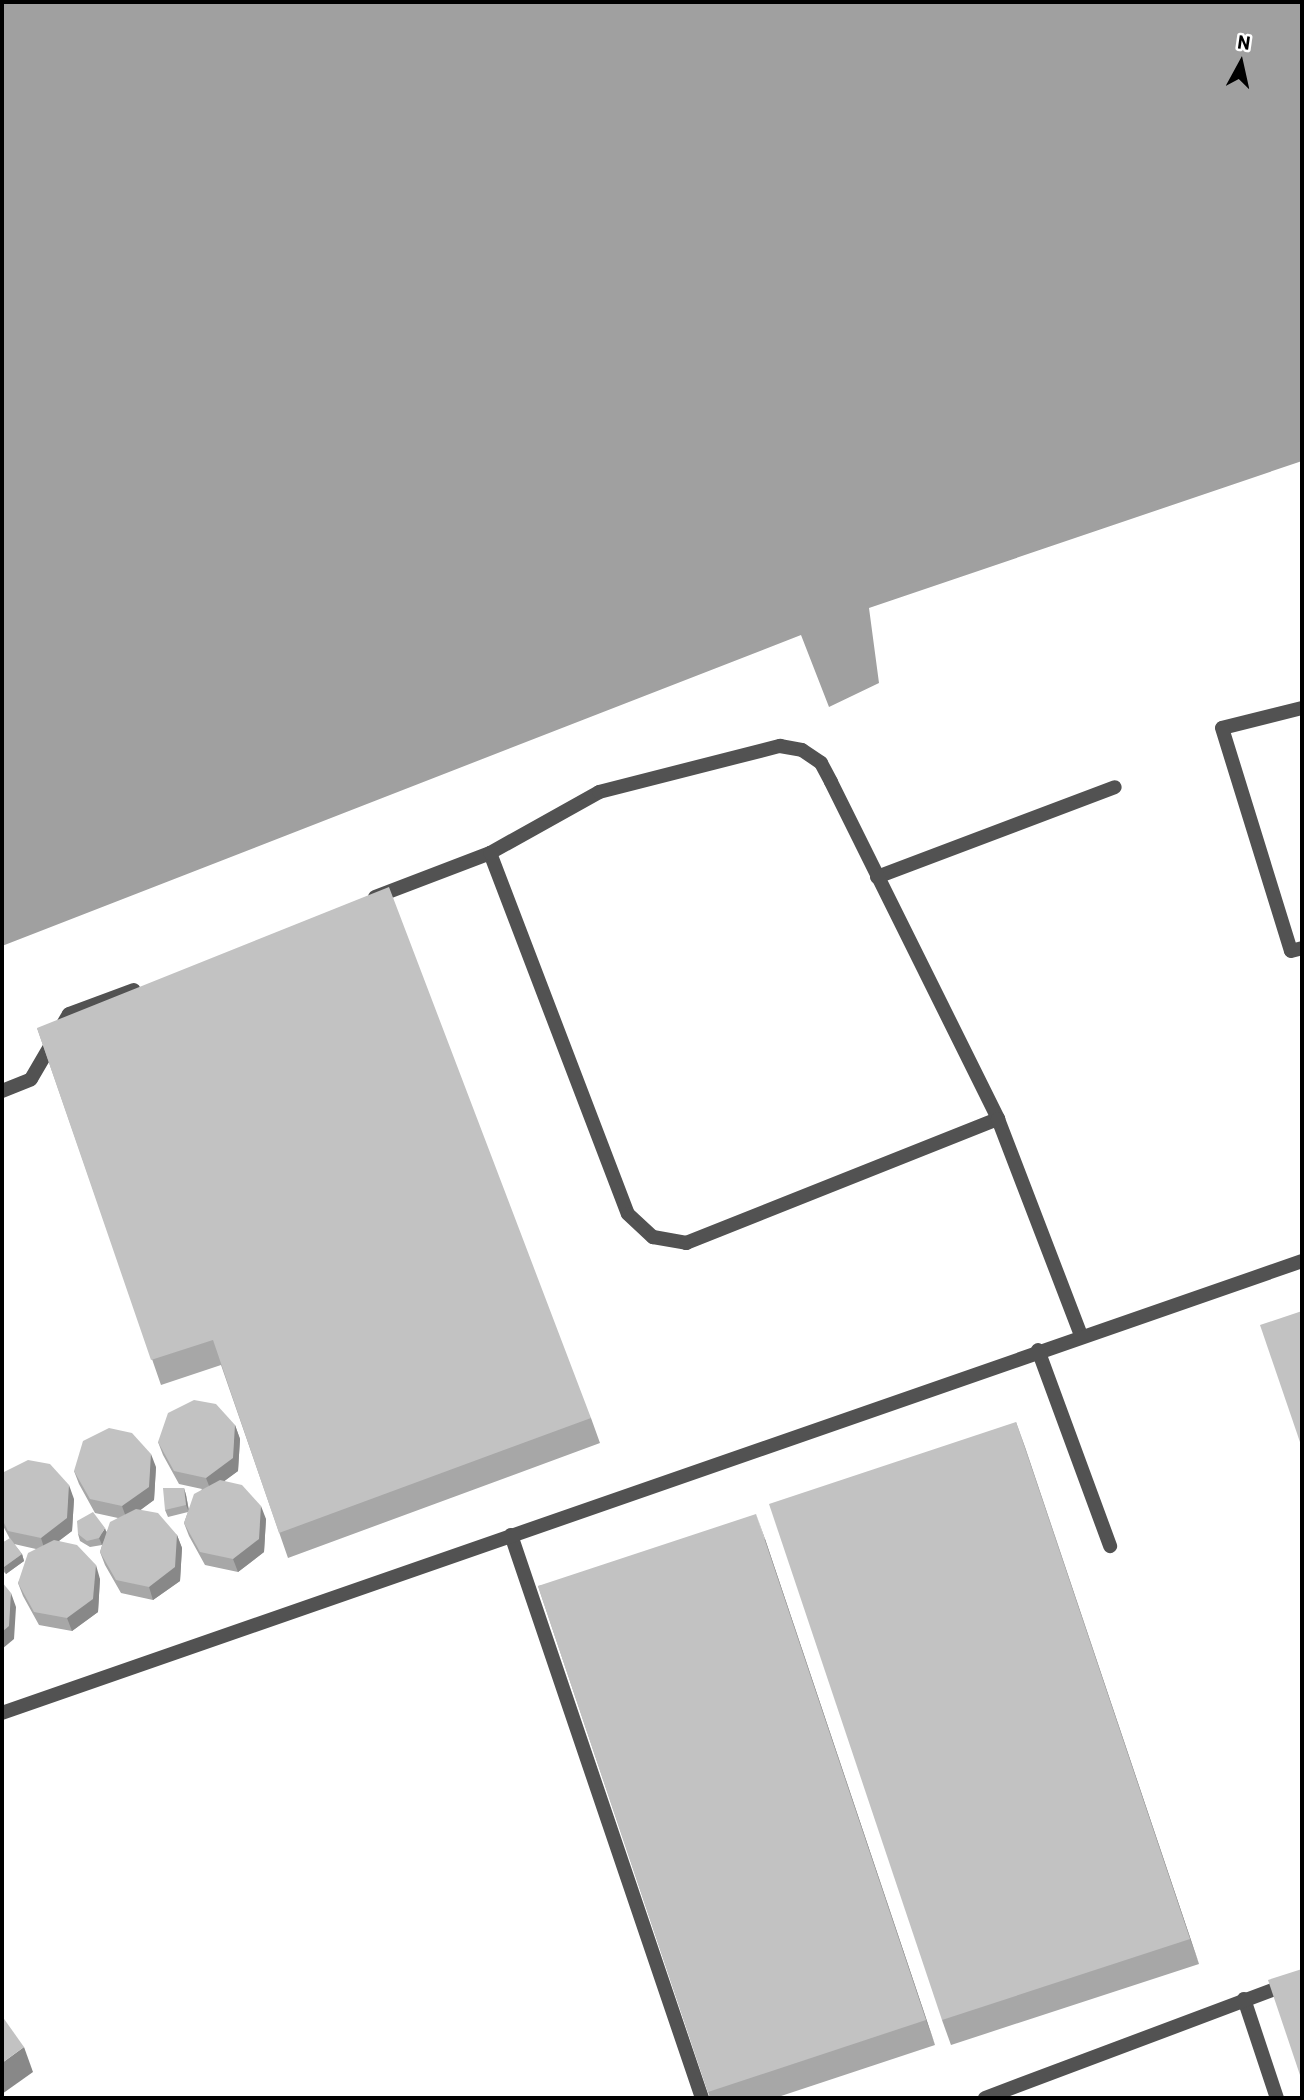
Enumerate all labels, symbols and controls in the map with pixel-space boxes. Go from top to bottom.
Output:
north arrow [1206,28,1276,98]
text: N [1236,29,1252,54]

